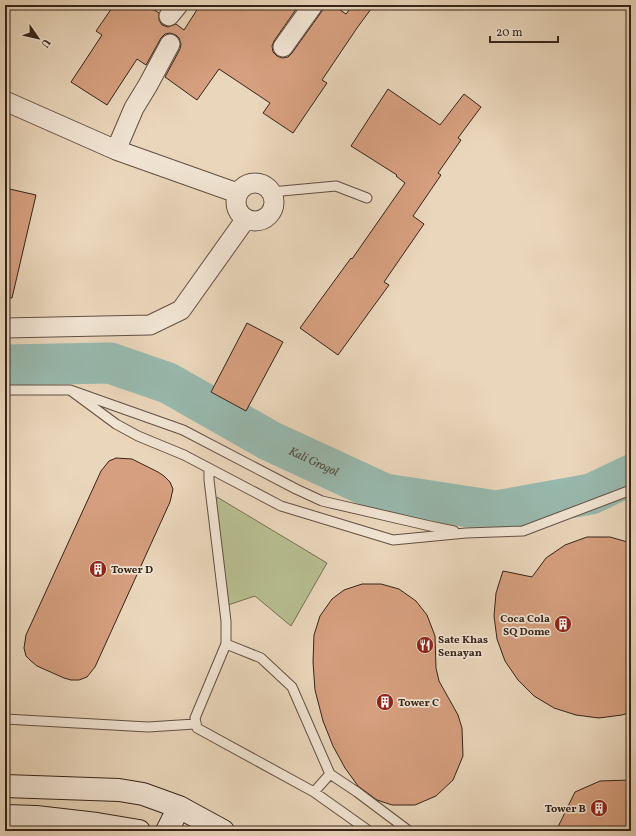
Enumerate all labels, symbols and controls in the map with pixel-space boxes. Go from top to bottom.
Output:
north arrow [18,18,58,58]
scale bar [490,18,558,44]
text: 20 m [496,25,523,41]
text: U [36,35,53,50]
water label: Kali Grogol [286,444,341,480]
building icon: Tower D [88,559,108,579]
place label: Tower D [111,563,153,578]
place label: Coca Cola SQ Dome [500,612,550,640]
building icon: Coca Cola SQ Dome [553,614,573,634]
place label: Sate Khas Senayan [438,633,488,661]
restaurant icon: Sate Khas Senayan [415,635,435,655]
building icon: Tower C [375,692,395,712]
place label: Tower C [398,696,439,711]
building icon: Tower B [589,798,609,818]
place label: Tower B [545,802,586,817]

